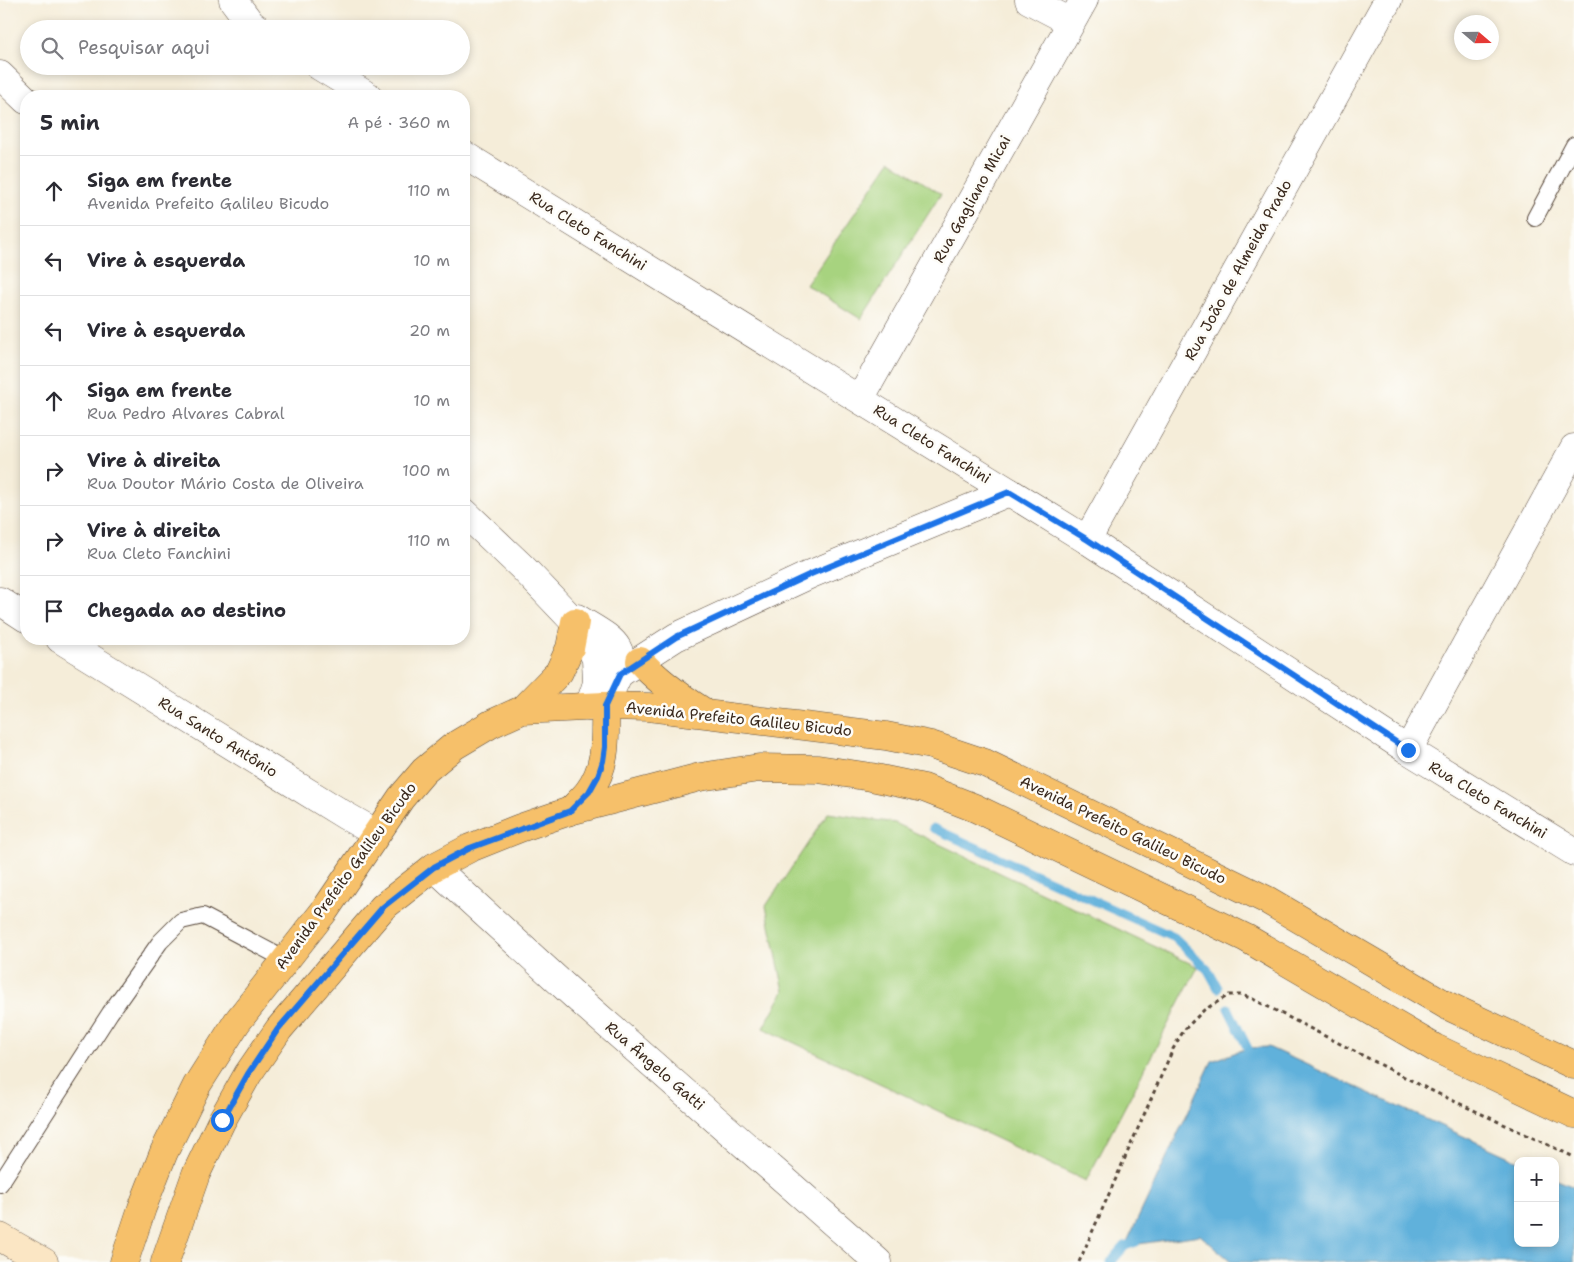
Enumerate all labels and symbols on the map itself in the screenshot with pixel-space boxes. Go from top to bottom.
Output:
north arrow [1454,15,1499,60]
street label: Rua Gagliano Micai [929,132,1015,266]
street label: Rua João de Almeida Prado [1180,176,1296,364]
street label: Rua Cleto Fanchini [525,187,651,275]
street label: Rua Cleto Fanchini [869,400,995,488]
street label: Rua Santo Antônio [155,692,281,782]
street label: Avenida Prefeito Galileu Bicudo [625,697,853,741]
route end [1397,739,1420,762]
street label: Rua Cleto Fanchini [1425,757,1551,843]
street label: Avenida Prefeito Galileu Bicudo [1017,771,1229,889]
street label: Avenida Prefeito Galileu Bicudo [271,778,421,974]
street label: Rua Ângelo Gatti [601,1016,710,1115]
route start [211,1109,234,1132]

